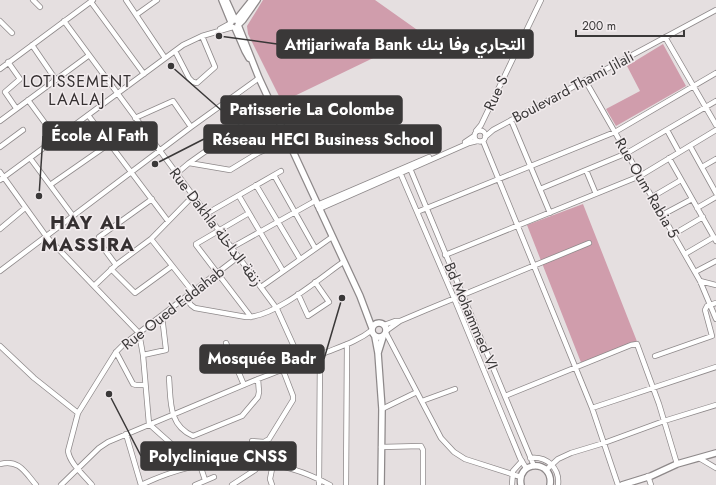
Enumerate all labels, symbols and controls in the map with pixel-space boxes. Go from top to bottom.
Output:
scale bar [576,12,684,38]
text: 200 m [582,17,616,35]
callout: Attijariwafa Bank التجاري وفا بنك [277,30,533,58]
text: Attijariwafa Bank التجاري وفا بنك [284,33,525,58]
street label: Boulevard Thami Jilali [508,46,638,128]
district label: LOTISSEMENT LAALAJ [22,70,132,111]
street label: Rue S [478,72,514,114]
callout: Patisserie La Colombe [221,96,402,124]
text: Patisserie La Colombe [230,98,394,121]
callout: École Al Fath [43,122,157,150]
text: École Al Fath [51,124,149,147]
callout: Réseau HECI Business School [204,125,441,153]
text: Réseau HECI Business School [212,128,434,151]
street label: Rue Oum Rabia 5 [609,134,685,242]
street label: Rue Dakhla زنقة الداخلة [164,163,268,291]
district label: HAY AL MASSIRA [41,209,135,258]
street label: Bd Mohammed VI [438,259,504,373]
street label: Rue Oued Eddahab [117,261,229,355]
callout: Mosquée Badr [200,345,324,373]
text: Mosquée Badr [208,347,317,370]
callout: Polyclinique CNSS [141,442,296,470]
text: Polyclinique CNSS [149,445,287,468]

